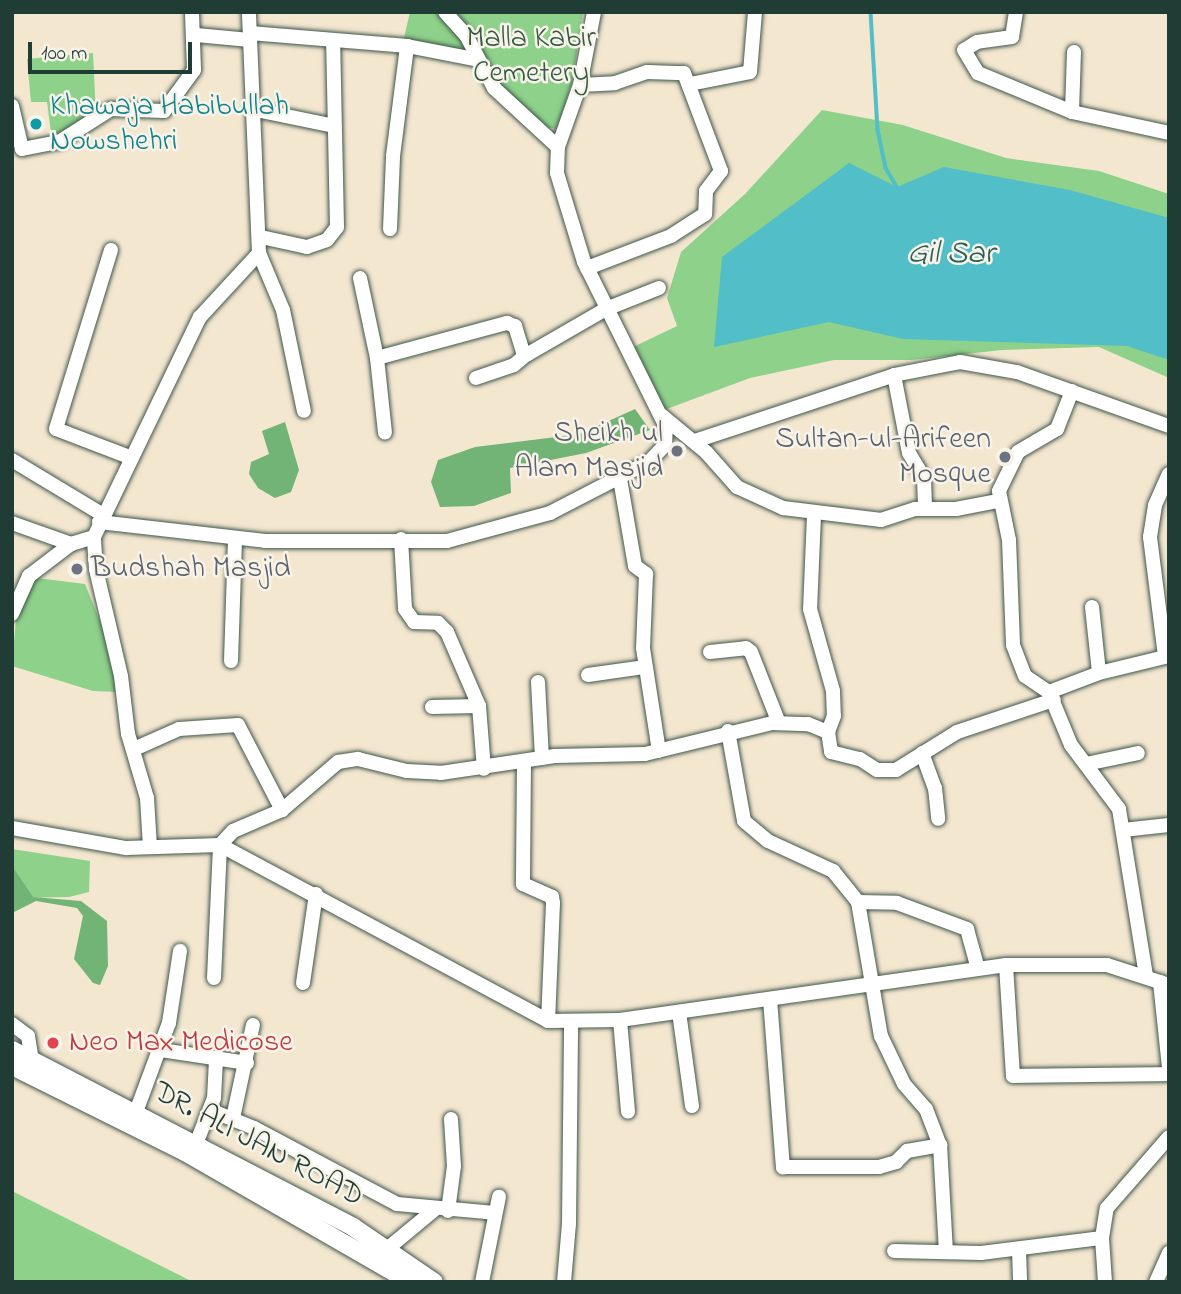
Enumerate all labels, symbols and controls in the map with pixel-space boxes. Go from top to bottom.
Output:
park label: Malla Kabir Cemetery [466,21,596,91]
scale bar [32,28,196,72]
text: 100 m [41,39,87,69]
place label: Khawaja Habibullah Nowshehri [50,89,289,160]
marker: Khawaja Habibullah Nowshehri [28,116,44,132]
water label: Gil Sar [908,236,994,274]
place label: Sheikh ul Alam Masjid [515,416,663,486]
place label: Sultan-ul-Arifeen Mosque [775,422,991,492]
marker: Sheikh ul Alam Masjid [669,443,685,459]
marker: Sultan-ul-Arifeen Mosque [997,449,1013,465]
place label: Budshah Masjid [91,551,291,587]
marker: Budshah Masjid [69,561,85,577]
place label: Neo Max Medicose [69,1025,293,1061]
marker: Neo Max Medicose [43,1033,63,1053]
street label: DR. ALI JAN ROAD [147,1075,369,1215]

